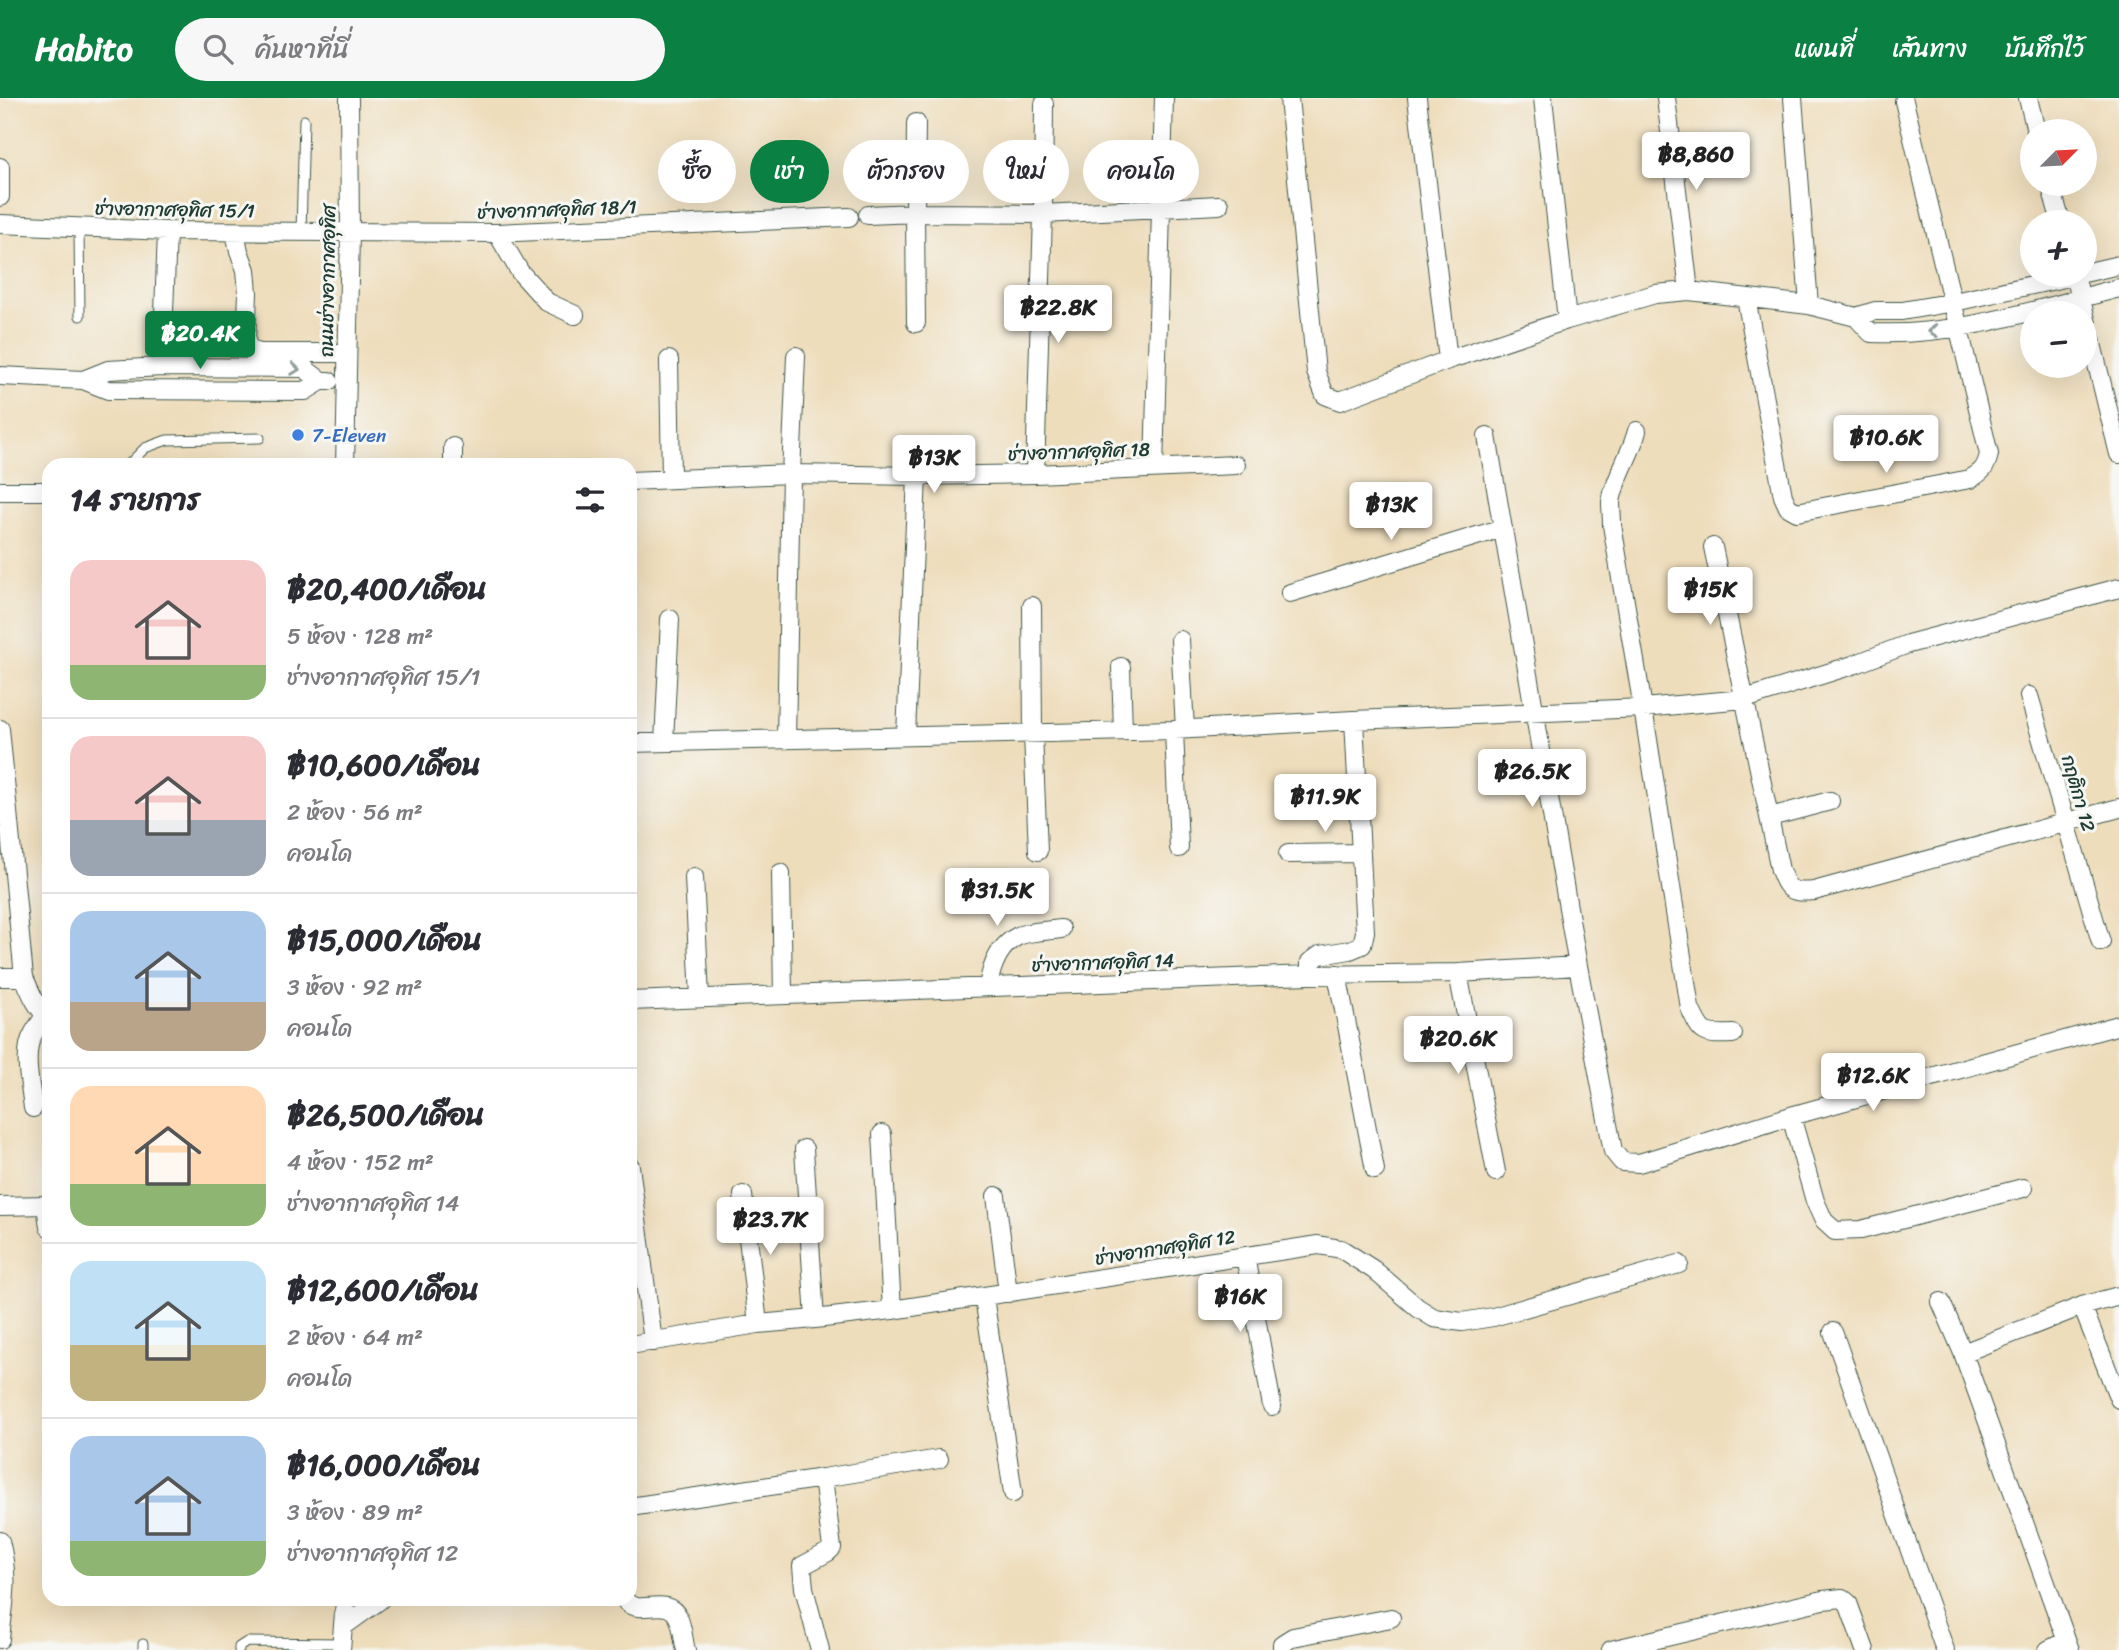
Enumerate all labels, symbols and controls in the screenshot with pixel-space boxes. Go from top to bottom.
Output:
search box [175,18,665,81]
text: Habito [35,20,133,78]
text: ค้นหาที่นี่ [255,26,349,72]
text: แผนที่ [1794,28,1854,70]
text: เส้นทาง [1892,28,1967,70]
text: บันทึกไว้ [2005,28,2084,70]
icon: search [199,30,237,68]
north arrow [2020,119,2096,196]
map controls [2020,119,2097,378]
pin: ฿8,860 [1639,132,1753,192]
text: ฿8,860 [1658,134,1734,175]
chip: ซื้อ [658,140,736,203]
chip: เช่า [750,140,829,203]
chip: ตัวกรอง [843,140,969,203]
chip: ใหม่ [983,140,1069,203]
chip: คอนโด [1083,140,1199,203]
street label: ช่างอากาศอุทิศ 18/1 [477,190,637,229]
street label: ช่างอากาศอุทิศ 15/1 [95,192,255,227]
street label: ถนนช่างอากาศอุทิศ [310,202,345,358]
button: + [2020,210,2097,287]
pin: ฿22.8K [1001,286,1115,345]
text: ฿22.8K [1020,287,1096,328]
button: − [2020,301,2097,378]
pin: ฿20.4K [143,312,257,371]
text: ฿20.4K [161,313,239,354]
one-way arrow [1928,323,1939,338]
one-way arrow [290,362,301,377]
pin: ฿10.6K [1829,416,1943,475]
text: ฿10.6K [1849,417,1923,458]
place label: 7-Eleven [312,419,386,452]
marker: 7-Eleven [290,427,306,443]
street label: ช่างอากาศอุทิศ 18 [1007,433,1151,470]
pin: ฿13K [893,436,975,495]
text: ฿13K [908,437,960,478]
text: 14 รายการ [70,473,200,527]
icon: filters [571,481,609,519]
pin: ฿13K [1350,482,1432,542]
text: ฿13K [1365,484,1417,525]
text: ฿20,400/เดือน [287,562,487,616]
pin: ฿15K [1669,568,1751,627]
text: ฿15K [1684,569,1736,610]
icon: home [126,588,210,672]
text: 5 ห้อง · 128 m² [287,616,433,657]
text: ช่างอากาศอุทิศ 15/1 [287,657,480,698]
text: ฿10,600/เดือน [287,738,481,792]
pin: ฿26.5K [1475,750,1589,809]
text: ฿26.5K [1494,751,1570,792]
street label: กฤติกา 12 [2052,751,2105,836]
icon: home [126,764,210,848]
pin: ฿11.9K [1268,774,1382,834]
text: ฿11.9K [1290,776,1360,817]
text: 2 ห้อง · 56 m² [287,792,423,833]
text: คอนโด [287,833,352,874]
pin: ฿31.5K [940,868,1054,928]
text: ฿31.5K [961,870,1033,911]
text: ฿15,000/เดือน [287,913,482,967]
icon: home [126,939,210,1023]
street label: ช่างอากาศอุทิศ 14 [1031,944,1175,981]
text: 3 ห้อง · 92 m² [287,967,422,1008]
text: คอนโด [287,1008,352,1049]
pin: ฿20.6K [1401,1016,1515,1076]
text: ฿20.6K [1420,1018,1496,1059]
pin: ฿12.6K [1816,1054,1930,1113]
text: ฿12.6K [1837,1055,1909,1096]
text: ฿26,500/เดือน [287,1088,485,1142]
icon: home [126,1114,210,1198]
text: 4 ห้อง · 152 m² [287,1142,434,1183]
text: ช่างอากาศอุทิศ 14 [287,1183,459,1224]
pin: ฿23.7K [713,1198,827,1257]
text: ฿23.7K [733,1199,807,1240]
street label: ช่างอากาศอุทิศ 12 [1093,1220,1238,1275]
text: ฿12,600/เดือน [287,1263,479,1317]
pin: ฿16K [1199,1274,1281,1334]
text: ฿16K [1214,1276,1266,1317]
icon: home [126,1289,210,1373]
text: 2 ห้อง · 64 m² [287,1317,423,1358]
text: คอนโด [287,1358,352,1399]
text: ฿16,000/เดือน [287,1438,481,1492]
icon: home [126,1464,210,1548]
text: 3 ห้อง · 89 m² [287,1492,423,1533]
text: ช่างอากาศอุทิศ 12 [287,1533,458,1574]

